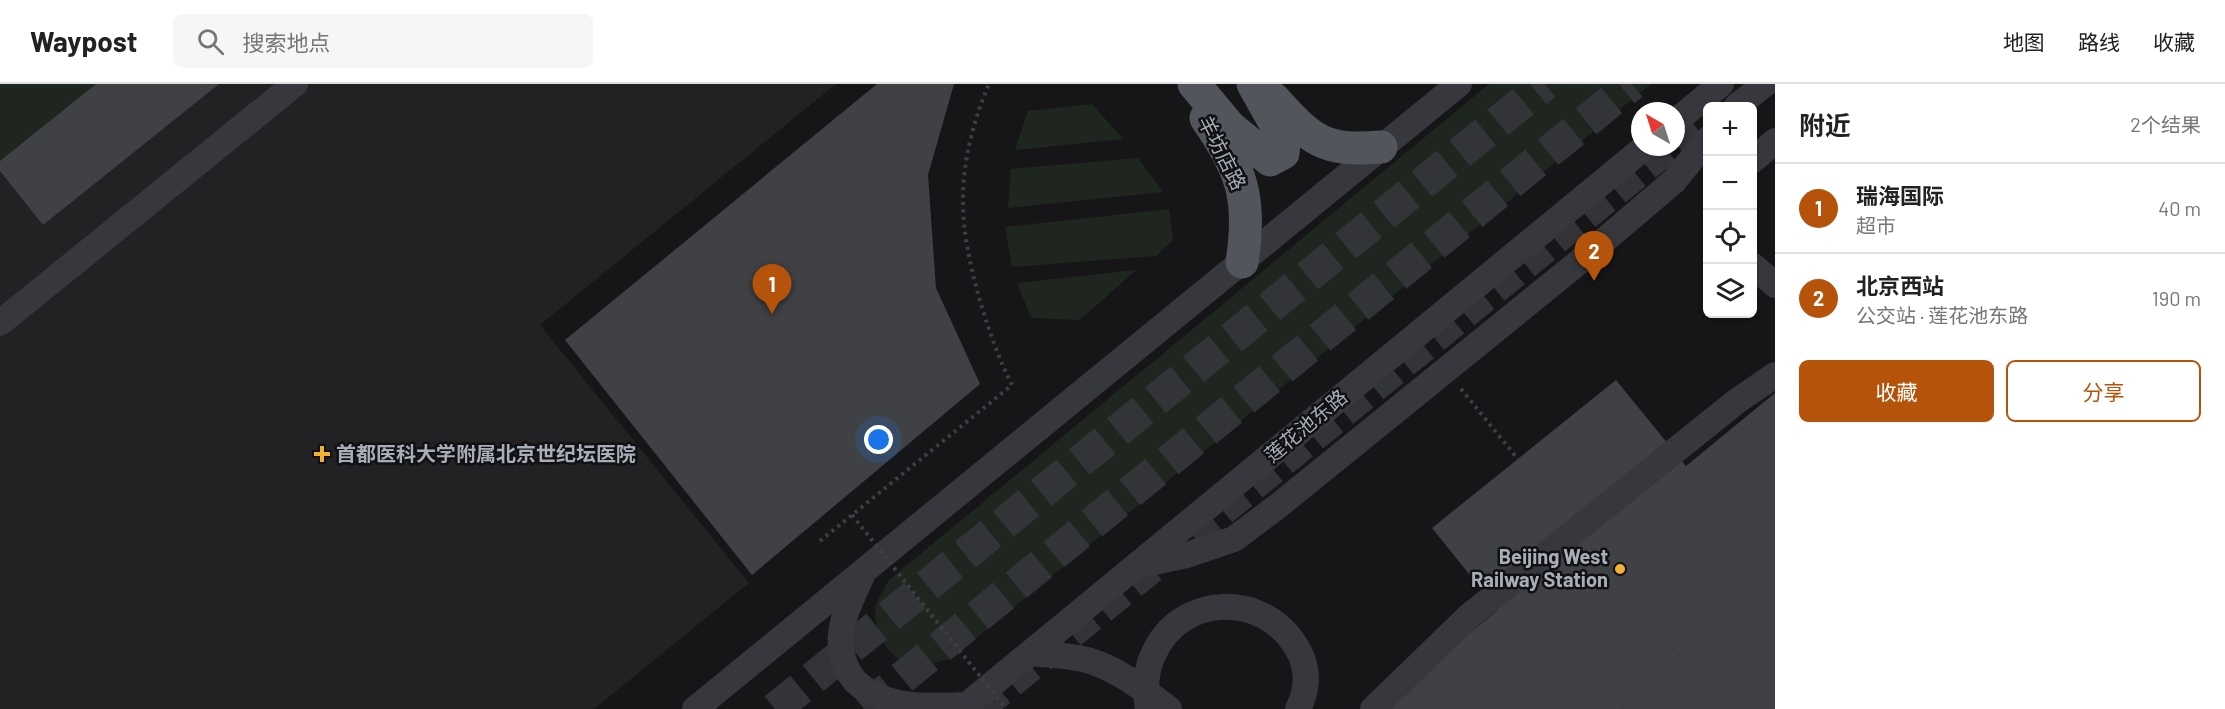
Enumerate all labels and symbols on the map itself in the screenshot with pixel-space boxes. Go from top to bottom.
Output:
north arrow [1631,102,1685,156]
street label: 羊坊店路 [1194,111,1252,194]
pin: 2 [1574,232,1614,281]
pin: 1 [752,264,792,314]
street label: 莲花池东路 [1259,384,1351,467]
your location [864,425,893,454]
place label: 首都医科大学附属北京世纪坛医院 [336,441,636,465]
marker: 首都医科大学附属北京世纪坛医院 [313,445,331,463]
place label: Beijing West Railway Station [1471,544,1608,591]
marker: Beijing West Railway Station [1613,562,1627,576]

